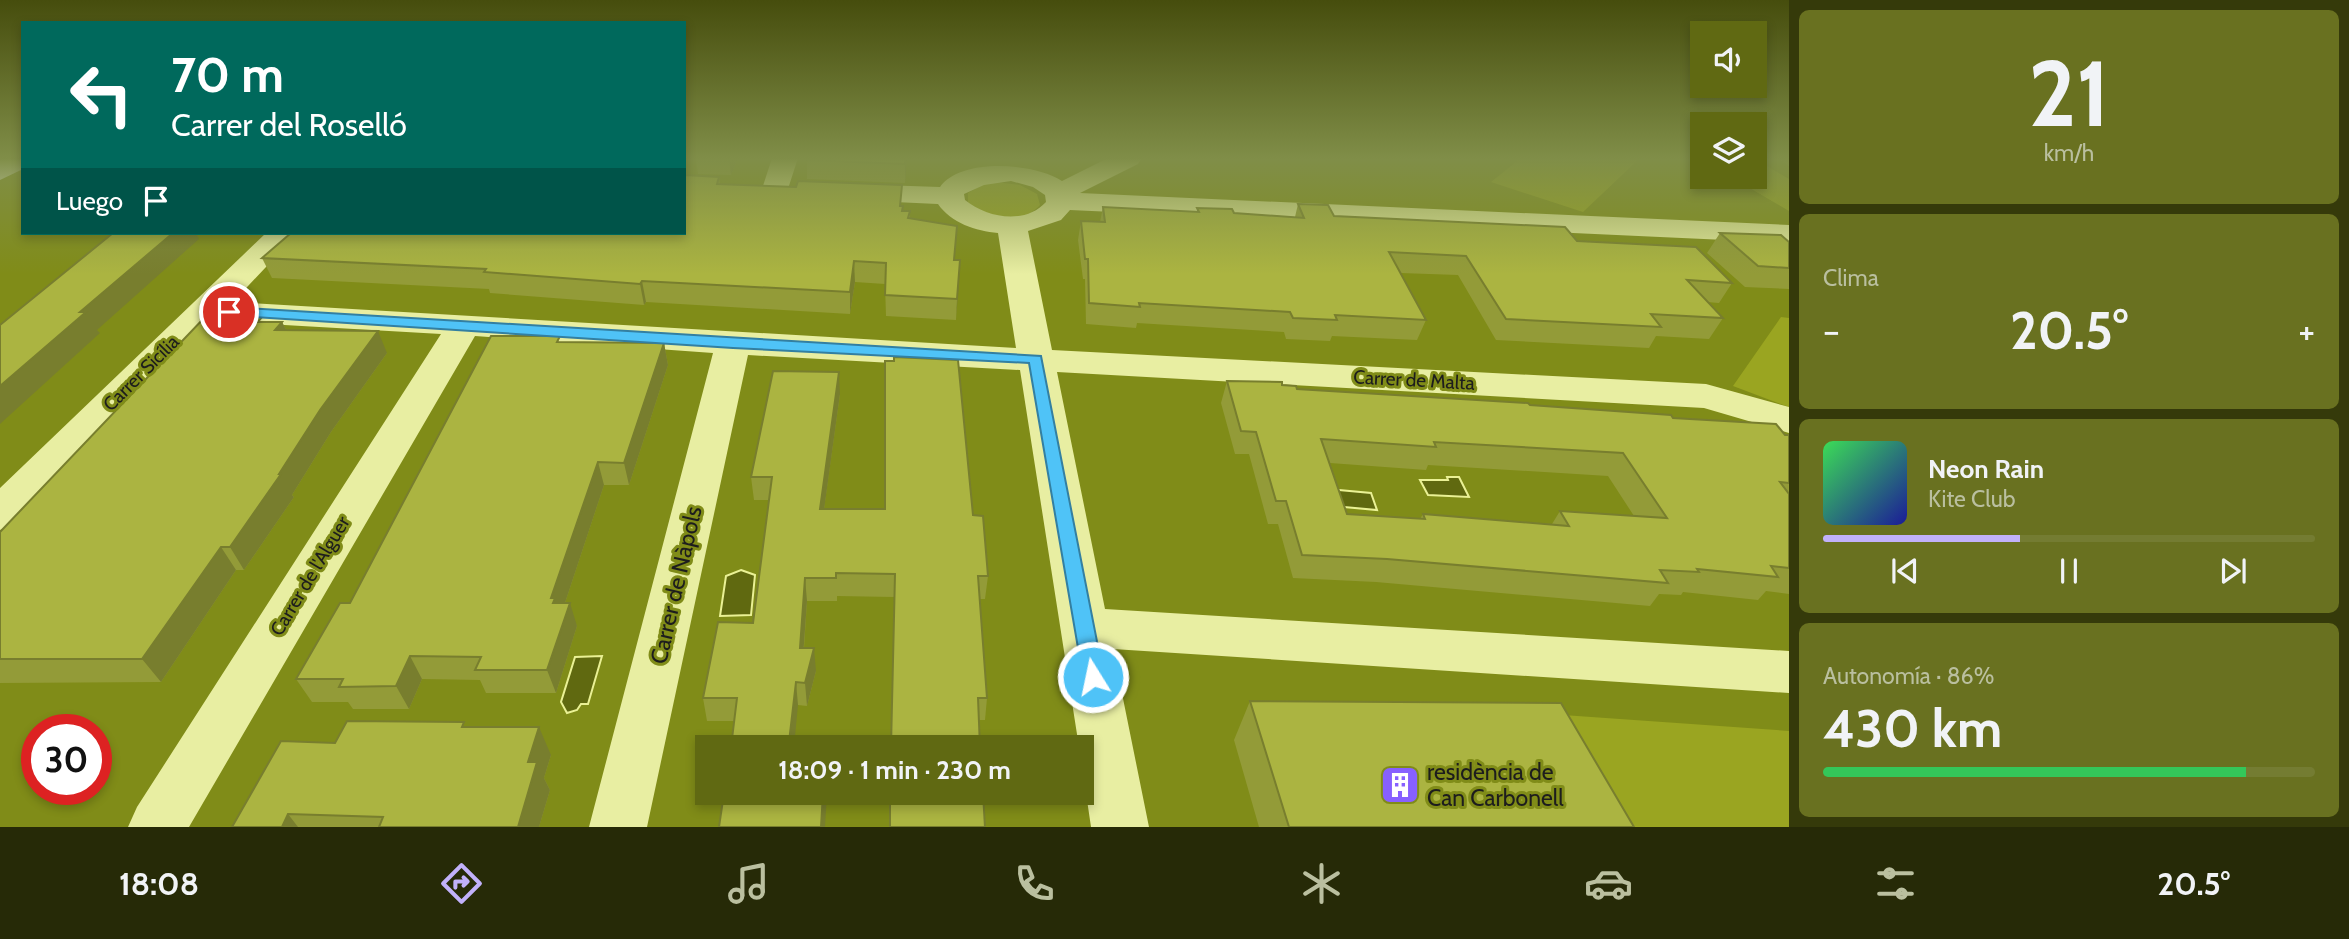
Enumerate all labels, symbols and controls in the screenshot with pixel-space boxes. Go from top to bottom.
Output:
map controls [1690,21,1767,189]
button: sound [1690,21,1767,98]
text: 21 [2028,38,2110,149]
text: 70 m [171,45,284,104]
icon: left [56,49,147,140]
text: Carrer del Roselló [171,105,407,144]
button: layers [1690,112,1767,189]
text: km/h [2044,139,2094,167]
icon: arrive [137,182,175,220]
text: Luego [56,185,123,217]
text: Clima [1823,264,1879,292]
pin [199,282,259,342]
icon: arrive [210,293,248,331]
text: 20.5° [2010,299,2128,362]
text: − [1823,307,1840,354]
text: + [2298,307,2315,354]
street label: Carrer Sicília [98,330,184,416]
street label: Carrer de Malta [1353,365,1475,395]
text: Neon Rain [1928,453,2044,485]
text: Kite Club [1928,485,2015,513]
street label: Carrer de Nàpols [644,504,708,666]
street label: Carrer de l'Alguer [265,512,355,640]
icon: previous [1886,552,1924,590]
icon: pause [2050,552,2088,590]
icon: next [2214,552,2252,590]
position arrow [1056,640,1130,714]
text: Autonomía · 86% [1823,662,1994,690]
text: 430 km [1823,697,2002,760]
speed limit sign: 30 [21,714,112,805]
text: 18:09 · 1 min · 230 m [778,754,1011,786]
place label: residència de Can Carbonell [1427,758,1564,812]
building icon: residència de Can Carbonell [1379,764,1421,806]
icon: directions [437,859,486,908]
icon: music [724,859,773,908]
icon: phone [1010,859,1059,908]
icon: climate [1297,859,1346,908]
icon: car [1584,859,1633,908]
icon: filters [1871,859,1920,908]
text: 18:08 [119,864,199,903]
text: 20.5° [2157,864,2230,903]

